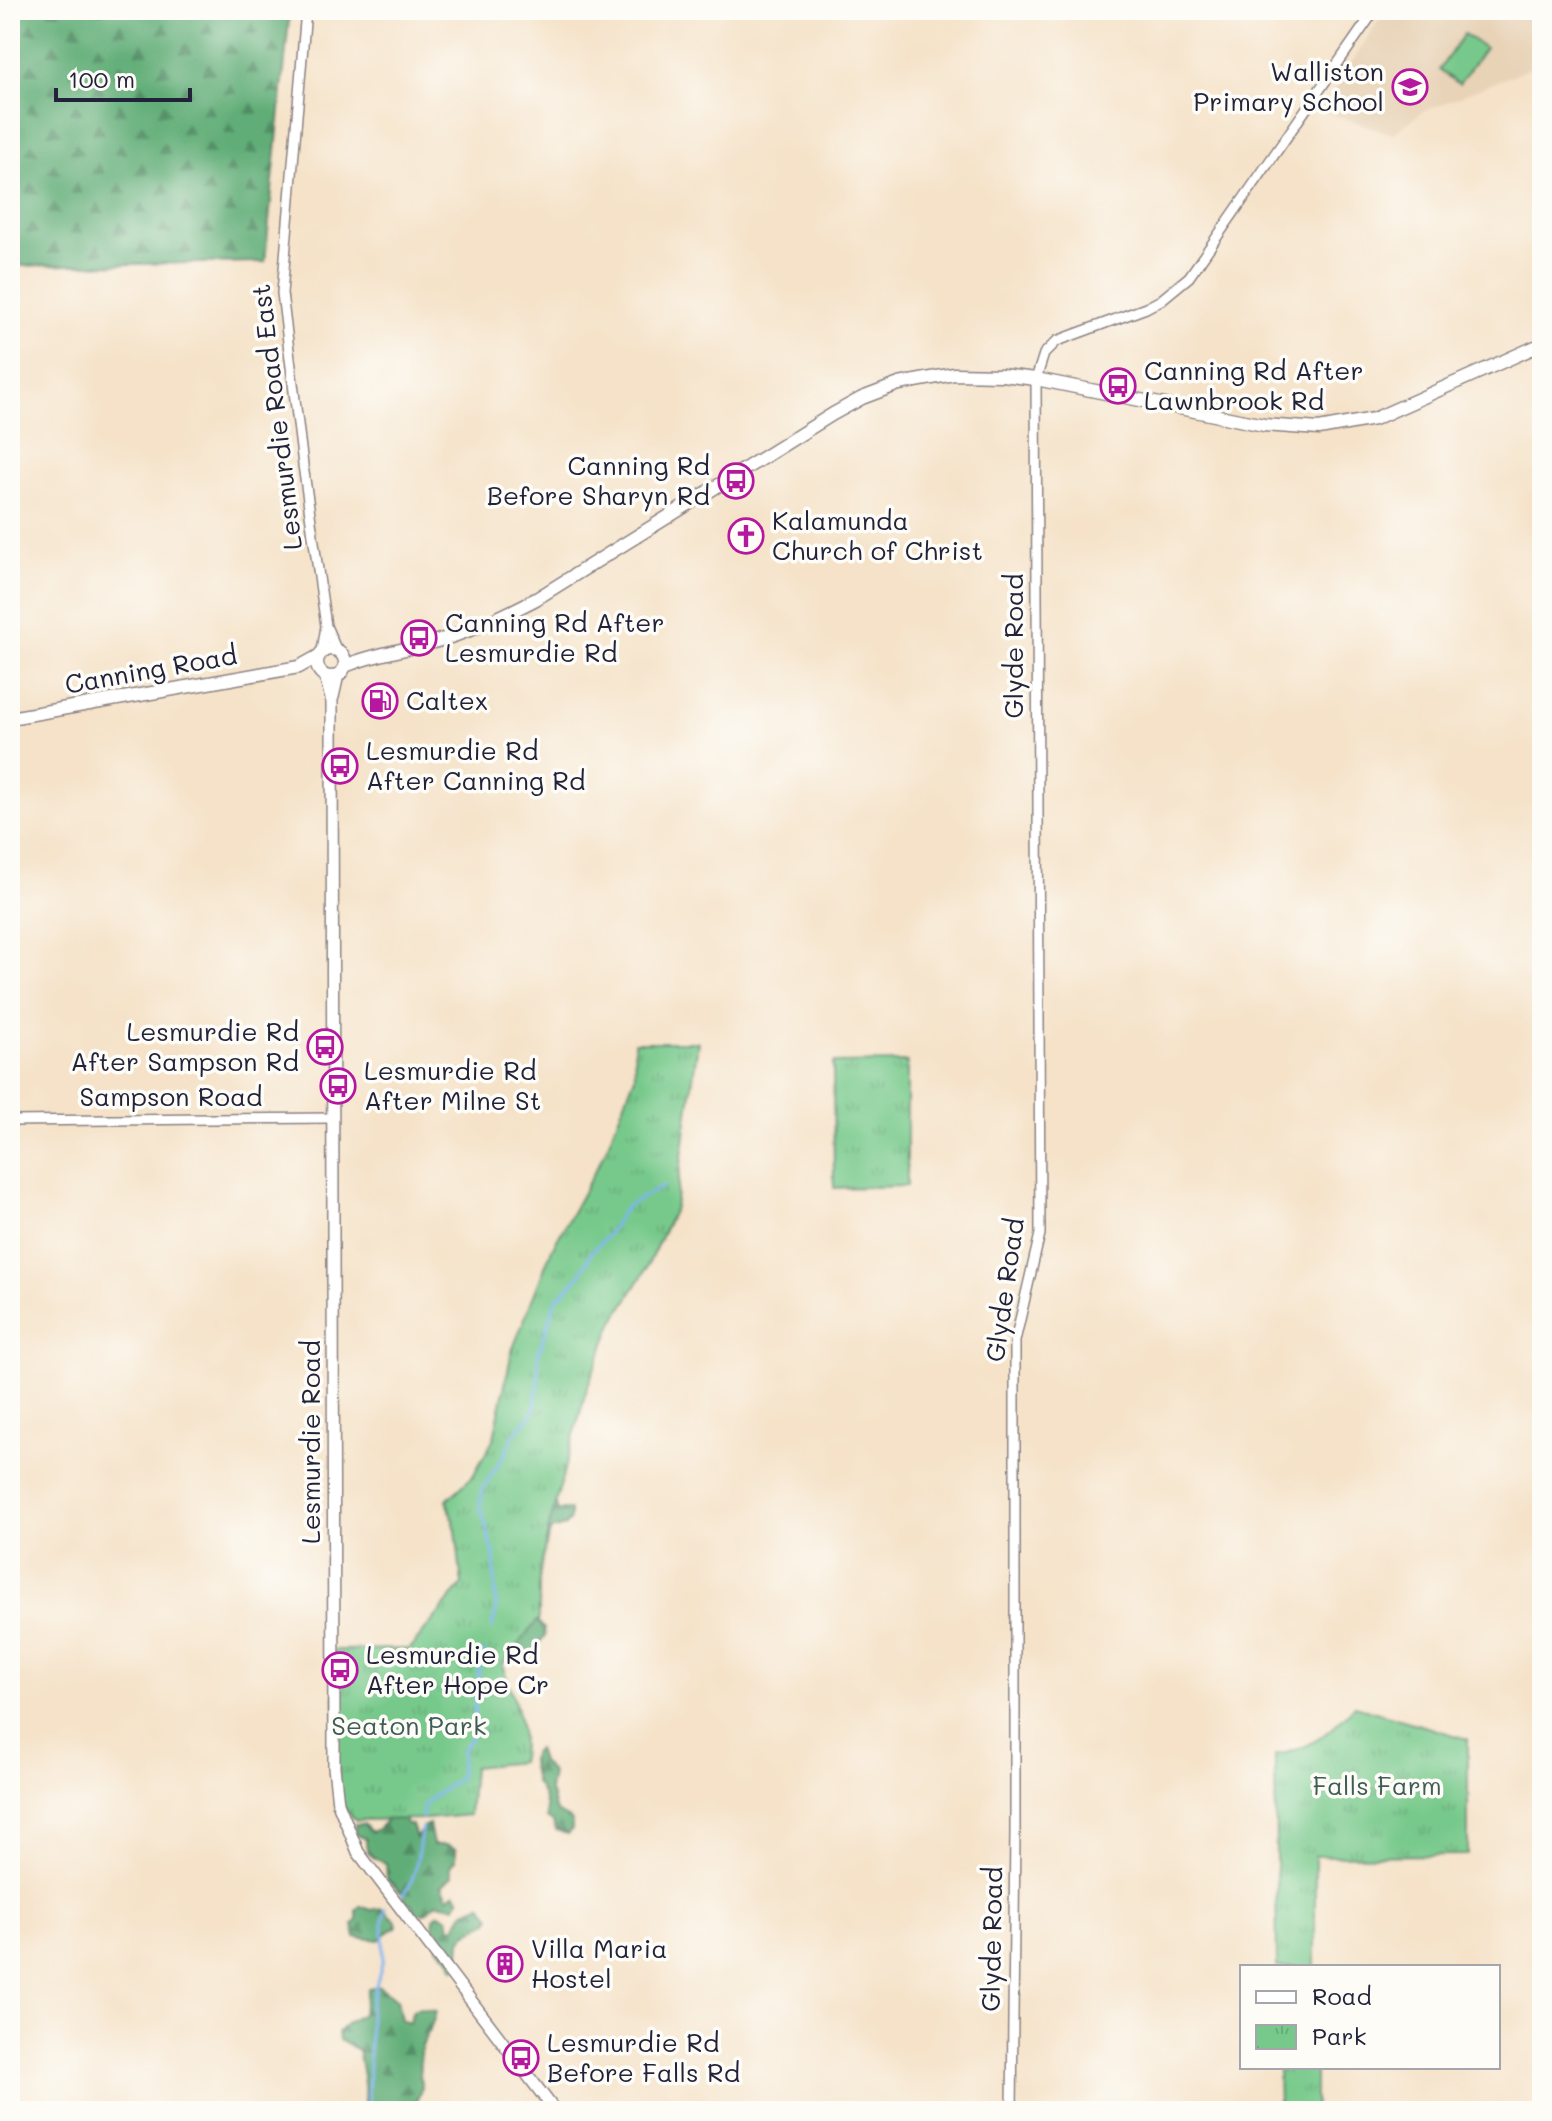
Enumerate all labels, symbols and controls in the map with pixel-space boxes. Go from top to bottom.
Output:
scale bar [56,52,190,102]
place label: Walliston Primary School [1193,54,1384,118]
text: 100 m [68,63,135,94]
school or university icon: Walliston Primary School [1391,68,1429,106]
street label: Lesmurdie Road East [243,282,309,552]
place label: Canning Rd After Lawnbrook Rd [1144,353,1364,417]
bus stop icon: Canning Rd After Lawnbrook Rd [1099,367,1137,405]
place label: Canning Rd Before Sharyn Rd [487,448,710,512]
bus stop icon: Canning Rd Before Sharyn Rd [717,462,755,500]
place label: Kalamunda Church of Christ [772,503,983,567]
church icon: Kalamunda Church of Christ [727,517,765,555]
street label: Glyde Road [996,573,1030,719]
place label: Canning Rd After Lesmurdie Rd [445,605,665,669]
bus stop icon: Canning Rd After Lesmurdie Rd [400,619,438,657]
street label: Canning Road [62,637,240,701]
fuel station icon: Caltex [361,682,399,720]
place label: Caltex [406,683,488,717]
place label: Lesmurdie Rd After Canning Rd [366,733,586,797]
bus stop icon: Lesmurdie Rd After Canning Rd [321,747,359,785]
place label: Lesmurdie Rd After Sampson Rd [70,1014,299,1078]
bus stop icon: Lesmurdie Rd After Sampson Rd [306,1028,344,1066]
place label: Lesmurdie Rd After Milne St [364,1053,541,1117]
bus stop icon: Lesmurdie Rd After Milne St [319,1067,357,1105]
street label: Sampson Road [79,1079,263,1113]
street label: Glyde Road [977,1216,1031,1364]
street label: Lesmurdie Road [293,1340,327,1544]
place label: Lesmurdie Rd After Hope Cr [366,1637,549,1701]
bus stop icon: Lesmurdie Rd After Hope Cr [321,1651,359,1689]
park label: Seaton Park [331,1708,487,1742]
park label: Falls Farm [1312,1768,1442,1802]
street label: Glyde Road [973,1866,1009,2012]
place label: Villa Maria Hostel [531,1931,667,1995]
building icon: Villa Maria Hostel [486,1945,524,1983]
legend [1240,1965,1500,2069]
text: Road [1312,1980,1372,2011]
text: Park [1312,2020,1366,2051]
place label: Lesmurdie Rd Before Falls Rd [547,2025,740,2089]
bus stop icon: Lesmurdie Rd Before Falls Rd [502,2039,540,2077]

